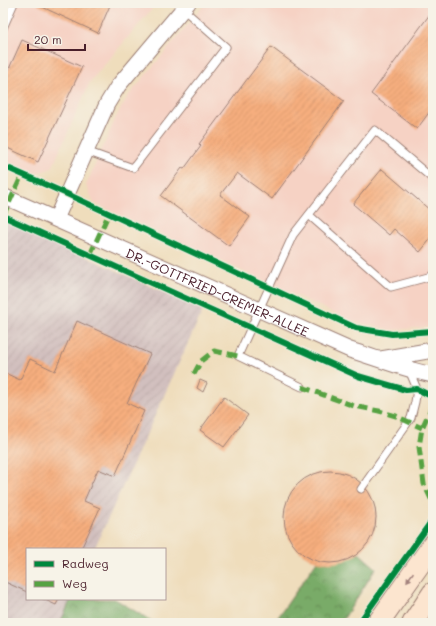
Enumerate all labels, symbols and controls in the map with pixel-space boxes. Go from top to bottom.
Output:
scale bar [28,26,85,52]
text: 20 m [34,31,62,47]
street label: DR.-GOTTFRIED-CREMER-ALLEE [124,243,312,339]
legend [26,548,166,600]
text: Radweg [62,555,109,571]
one-way arrow [407,572,415,582]
text: Weg [62,575,87,591]

